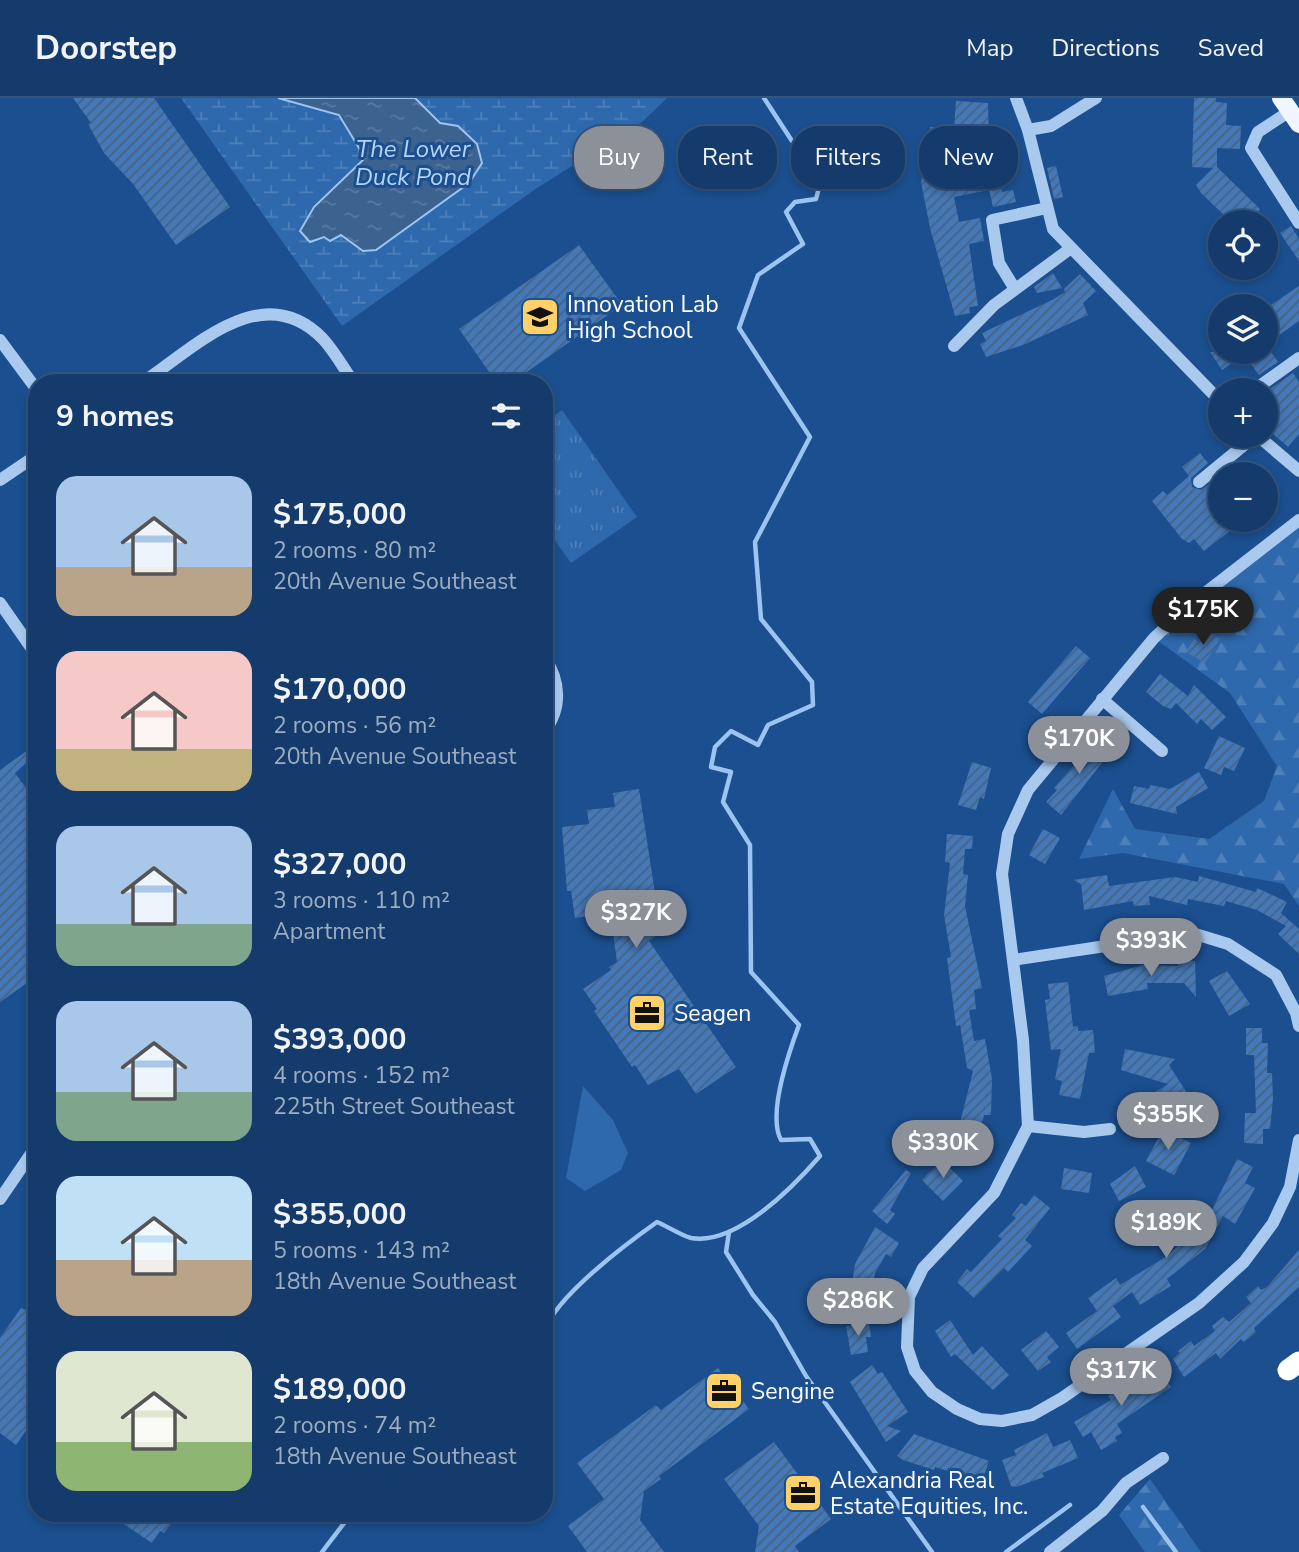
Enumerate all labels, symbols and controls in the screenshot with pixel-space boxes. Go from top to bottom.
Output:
text: Doorstep [35,26,177,71]
text: Map [966,32,1013,64]
text: Directions [1051,32,1160,64]
text: Saved [1198,32,1264,64]
chip: Buy [574,126,664,189]
chip: Rent [678,126,777,189]
chip: Filters [791,126,905,189]
chip: New [919,126,1018,189]
water label: The Lower Duck Pond [355,133,472,193]
map controls [1208,210,1278,532]
button: locate [1208,210,1278,280]
place label: Innovation Lab High School [567,289,719,346]
button: layers [1208,294,1278,364]
school or university icon: Innovation Lab High School [519,296,561,338]
button: + [1208,378,1278,448]
text: 9 homes [56,396,174,437]
icon: filters [487,397,525,435]
button: − [1208,462,1278,532]
text: $175,000 [273,494,406,535]
icon: home [112,504,196,588]
text: 2 rooms · 80 m² [273,535,436,566]
text: 20th Avenue Southeast [273,566,516,597]
pin: $175K [1154,588,1252,647]
text: $175K [1168,594,1238,625]
text: $170,000 [273,669,406,710]
icon: home [112,679,196,763]
text: 2 rooms · 56 m² [273,710,436,741]
pin: $170K [1030,716,1128,776]
text: $170K [1044,723,1114,754]
text: 20th Avenue Southeast [273,741,516,772]
text: $327,000 [273,844,406,885]
icon: home [112,854,196,938]
text: 3 rooms · 110 m² [273,885,450,916]
pin: $327K [587,890,685,950]
text: $327K [601,897,671,928]
text: Apartment [273,916,385,947]
pin: $393K [1102,918,1200,978]
text: $393K [1116,925,1186,956]
office icon: Seagen [626,992,668,1034]
place label: Seagen [674,998,751,1029]
text: $393,000 [273,1019,406,1060]
icon: home [112,1029,196,1113]
text: 4 rooms · 152 m² [273,1060,450,1091]
text: 225th Street Southeast [273,1091,514,1122]
pin: $355K [1119,1093,1217,1152]
text: $355K [1133,1099,1203,1130]
pin: $330K [894,1121,992,1180]
text: $330K [908,1127,978,1158]
text: $355,000 [273,1194,406,1235]
pin: $189K [1117,1200,1215,1260]
icon: home [112,1204,196,1288]
text: $189K [1131,1207,1201,1238]
text: 5 rooms · 143 m² [273,1235,450,1266]
text: 18th Avenue Southeast [273,1266,516,1297]
pin: $286K [809,1278,907,1338]
text: $286K [823,1285,893,1316]
pin: $317K [1072,1348,1170,1408]
text: $317K [1086,1355,1156,1386]
text: $189,000 [273,1369,406,1410]
office icon: Sengine [703,1370,745,1412]
place label: Sengine [751,1376,835,1407]
icon: home [112,1379,196,1463]
text: 2 rooms · 74 m² [273,1410,436,1441]
text: 18th Avenue Southeast [273,1441,516,1472]
place label: Alexandria Real Estate Equities, Inc. [830,1465,1028,1522]
office icon: Alexandria Real Estate Equities, Inc. [782,1472,824,1514]

